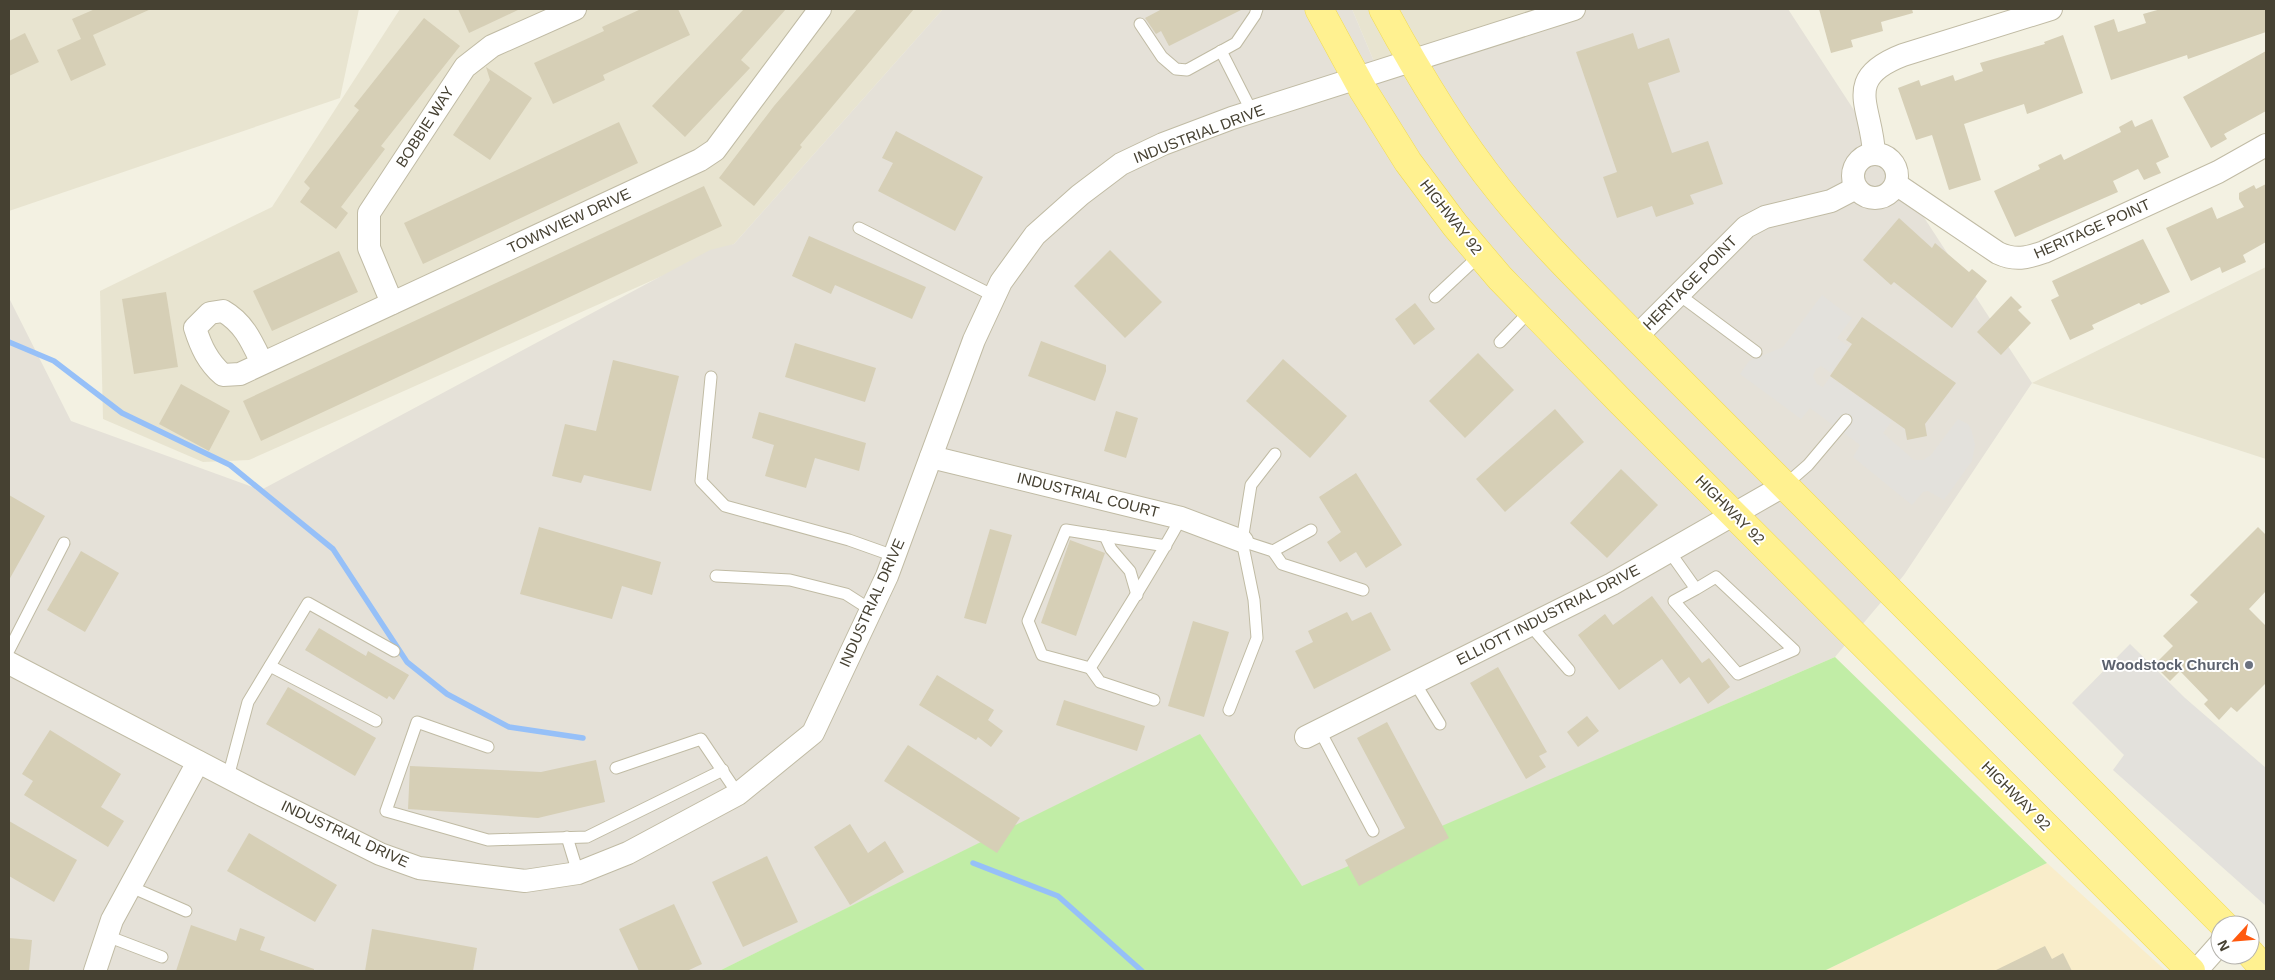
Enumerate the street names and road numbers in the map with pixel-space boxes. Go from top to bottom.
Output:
street label: BOBBIE WAY [392,83,457,170]
street label: INDUSTRIAL DRIVE [1131,101,1267,166]
street label: HIGHWAY 92 [1417,176,1486,258]
street label: TOWNVIEW DRIVE [505,185,633,257]
street label: HERITAGE POINT [2031,195,2153,262]
street label: HERITAGE POINT [1639,232,1740,333]
street label: INDUSTRIAL COURT [1015,469,1161,520]
street label: HIGHWAY 92 [1692,472,1768,548]
street label: INDUSTRIAL DRIVE [836,536,908,670]
street label: ELLIOTT INDUSTRIAL DRIVE [1453,561,1642,668]
street label: HIGHWAY 92 [1978,758,2054,834]
street label: INDUSTRIAL DRIVE [279,797,412,871]

